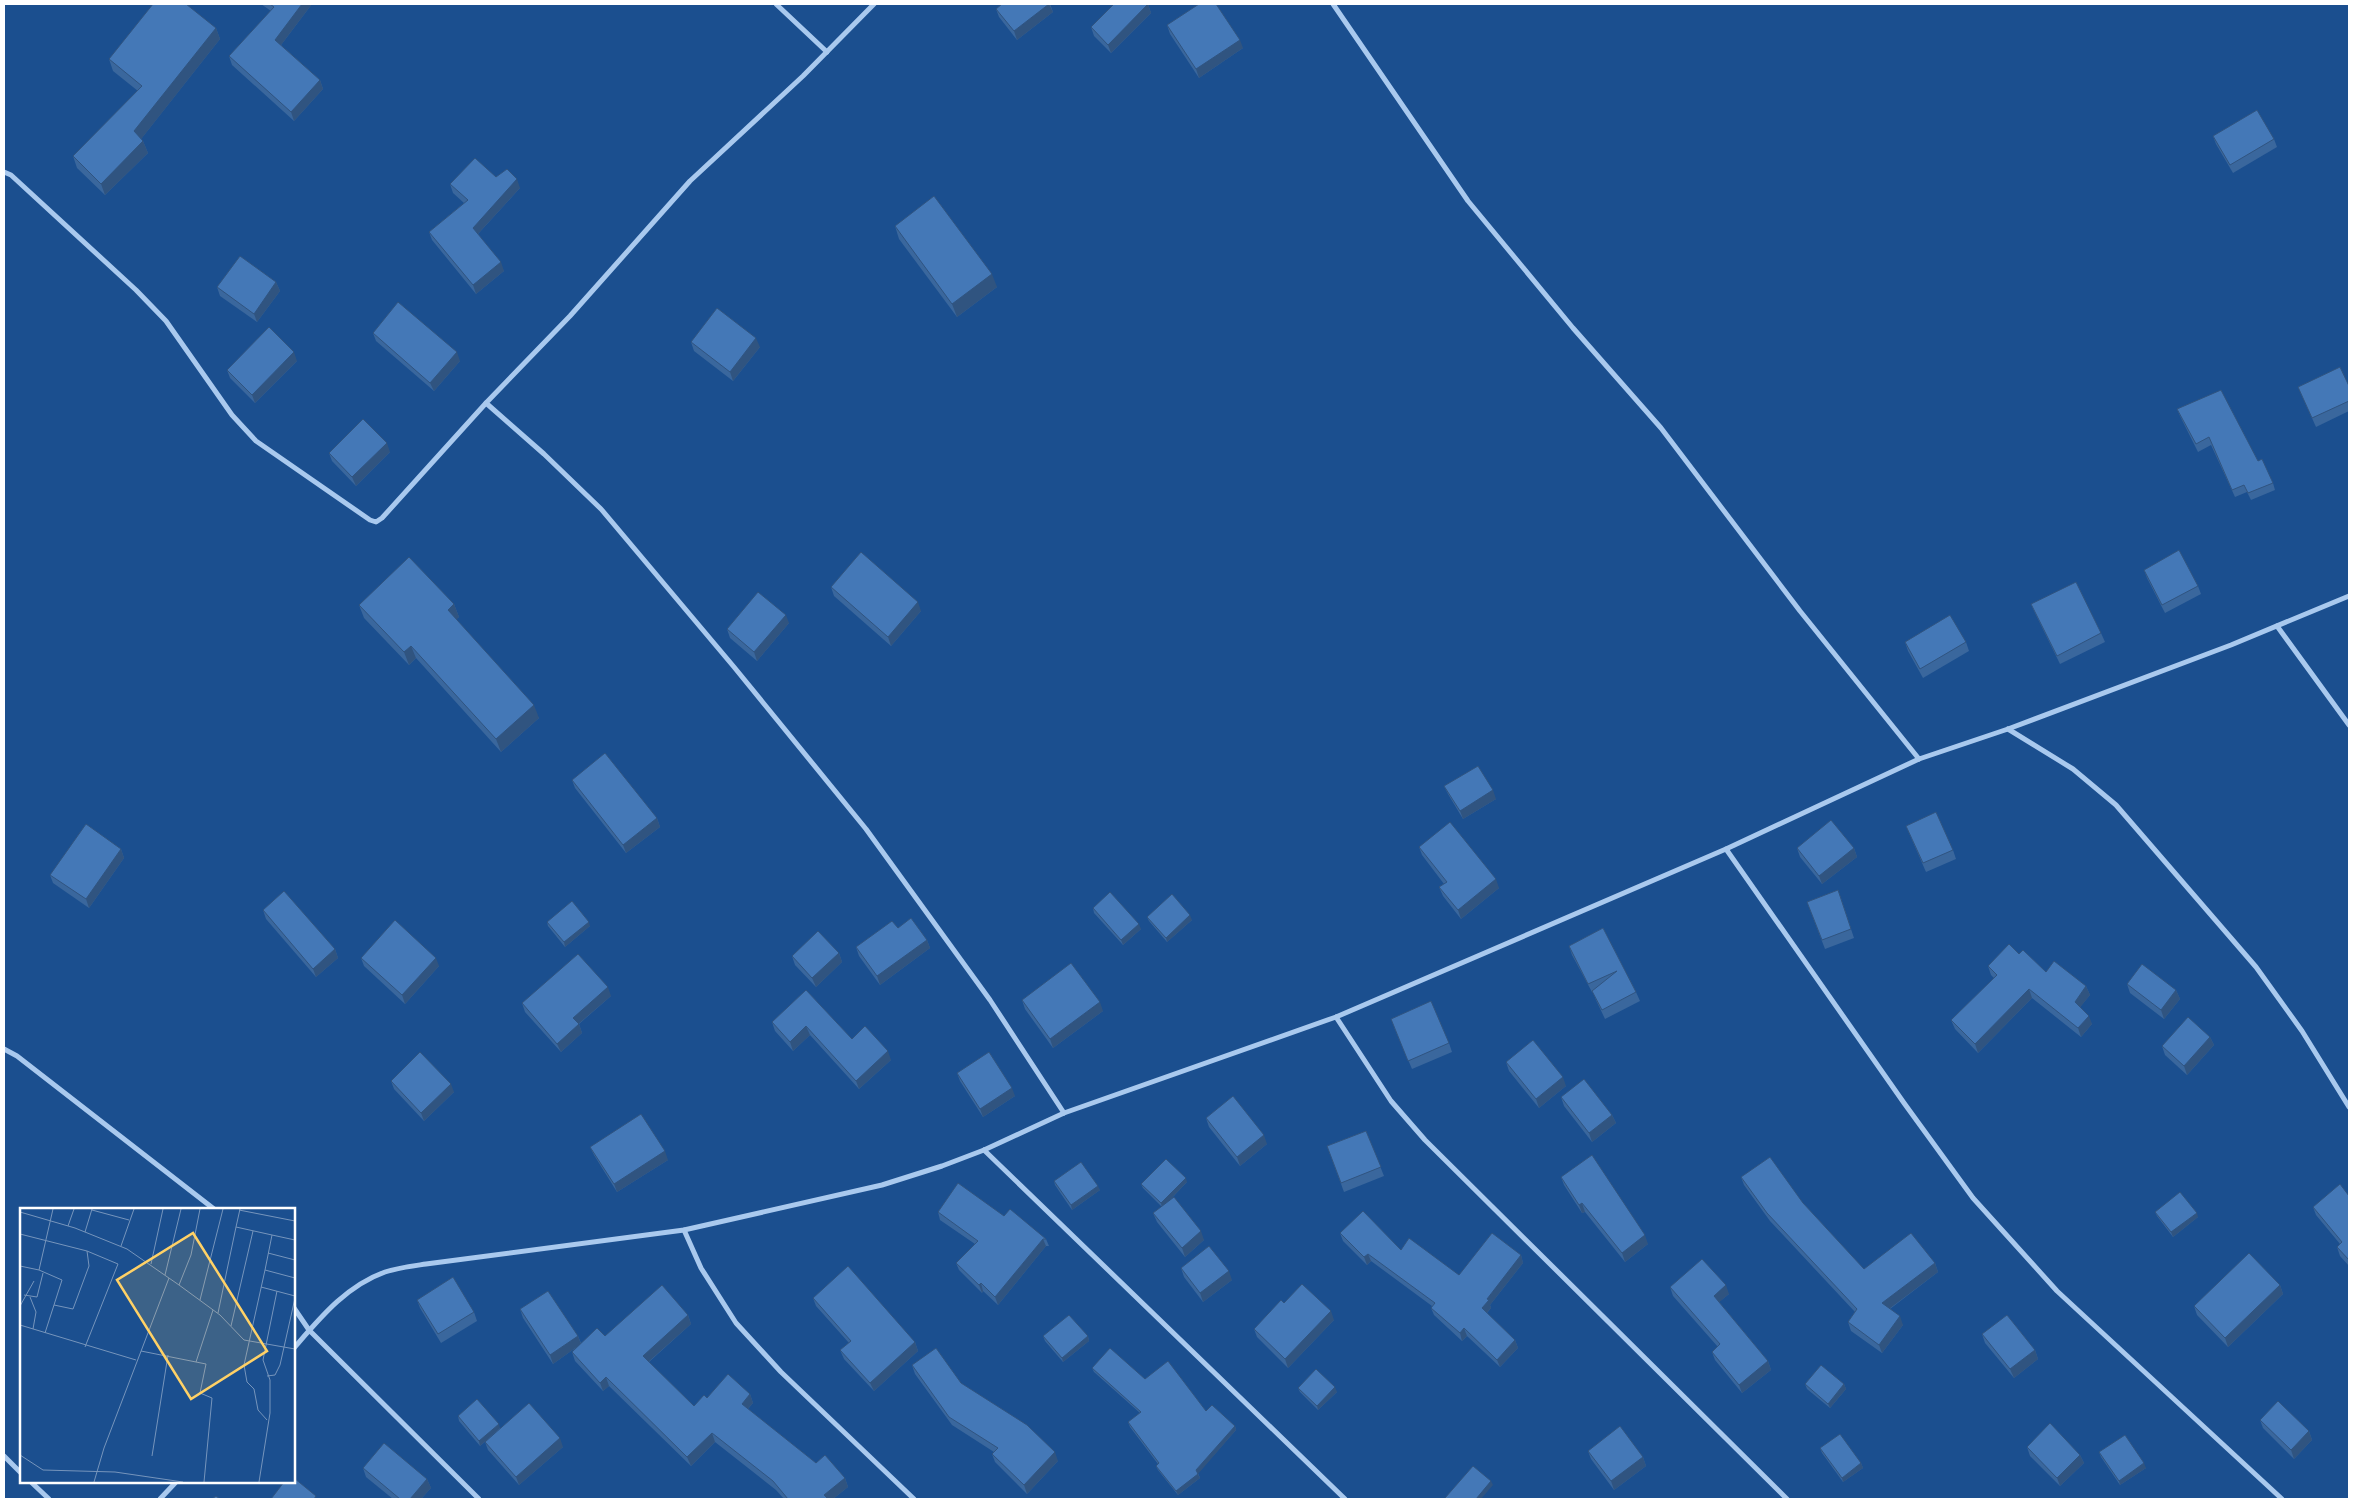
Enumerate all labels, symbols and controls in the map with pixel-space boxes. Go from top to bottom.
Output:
inset map [20,1208,295,1483]

